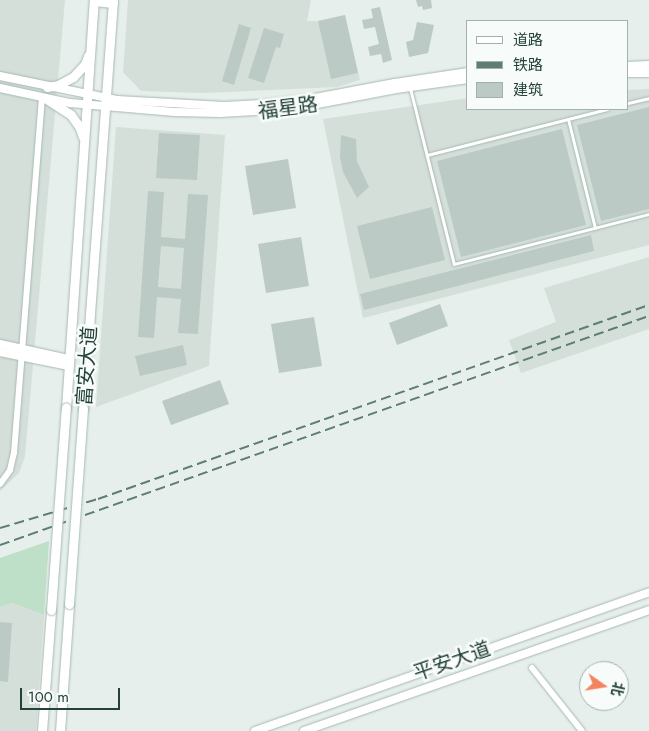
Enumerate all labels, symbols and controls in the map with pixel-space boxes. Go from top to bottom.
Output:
legend [467,20,629,110]
text: 道路 [513,29,543,51]
text: 铁路 [513,54,543,76]
text: 建筑 [513,79,543,101]
street label: 福星路 [257,92,319,124]
street label: 富安大道 [72,325,102,407]
street label: 平安大道 [410,637,494,685]
north arrow [579,661,629,711]
scale bar [22,678,122,710]
text: 北 [606,680,629,698]
text: 100 m [28,686,69,708]

